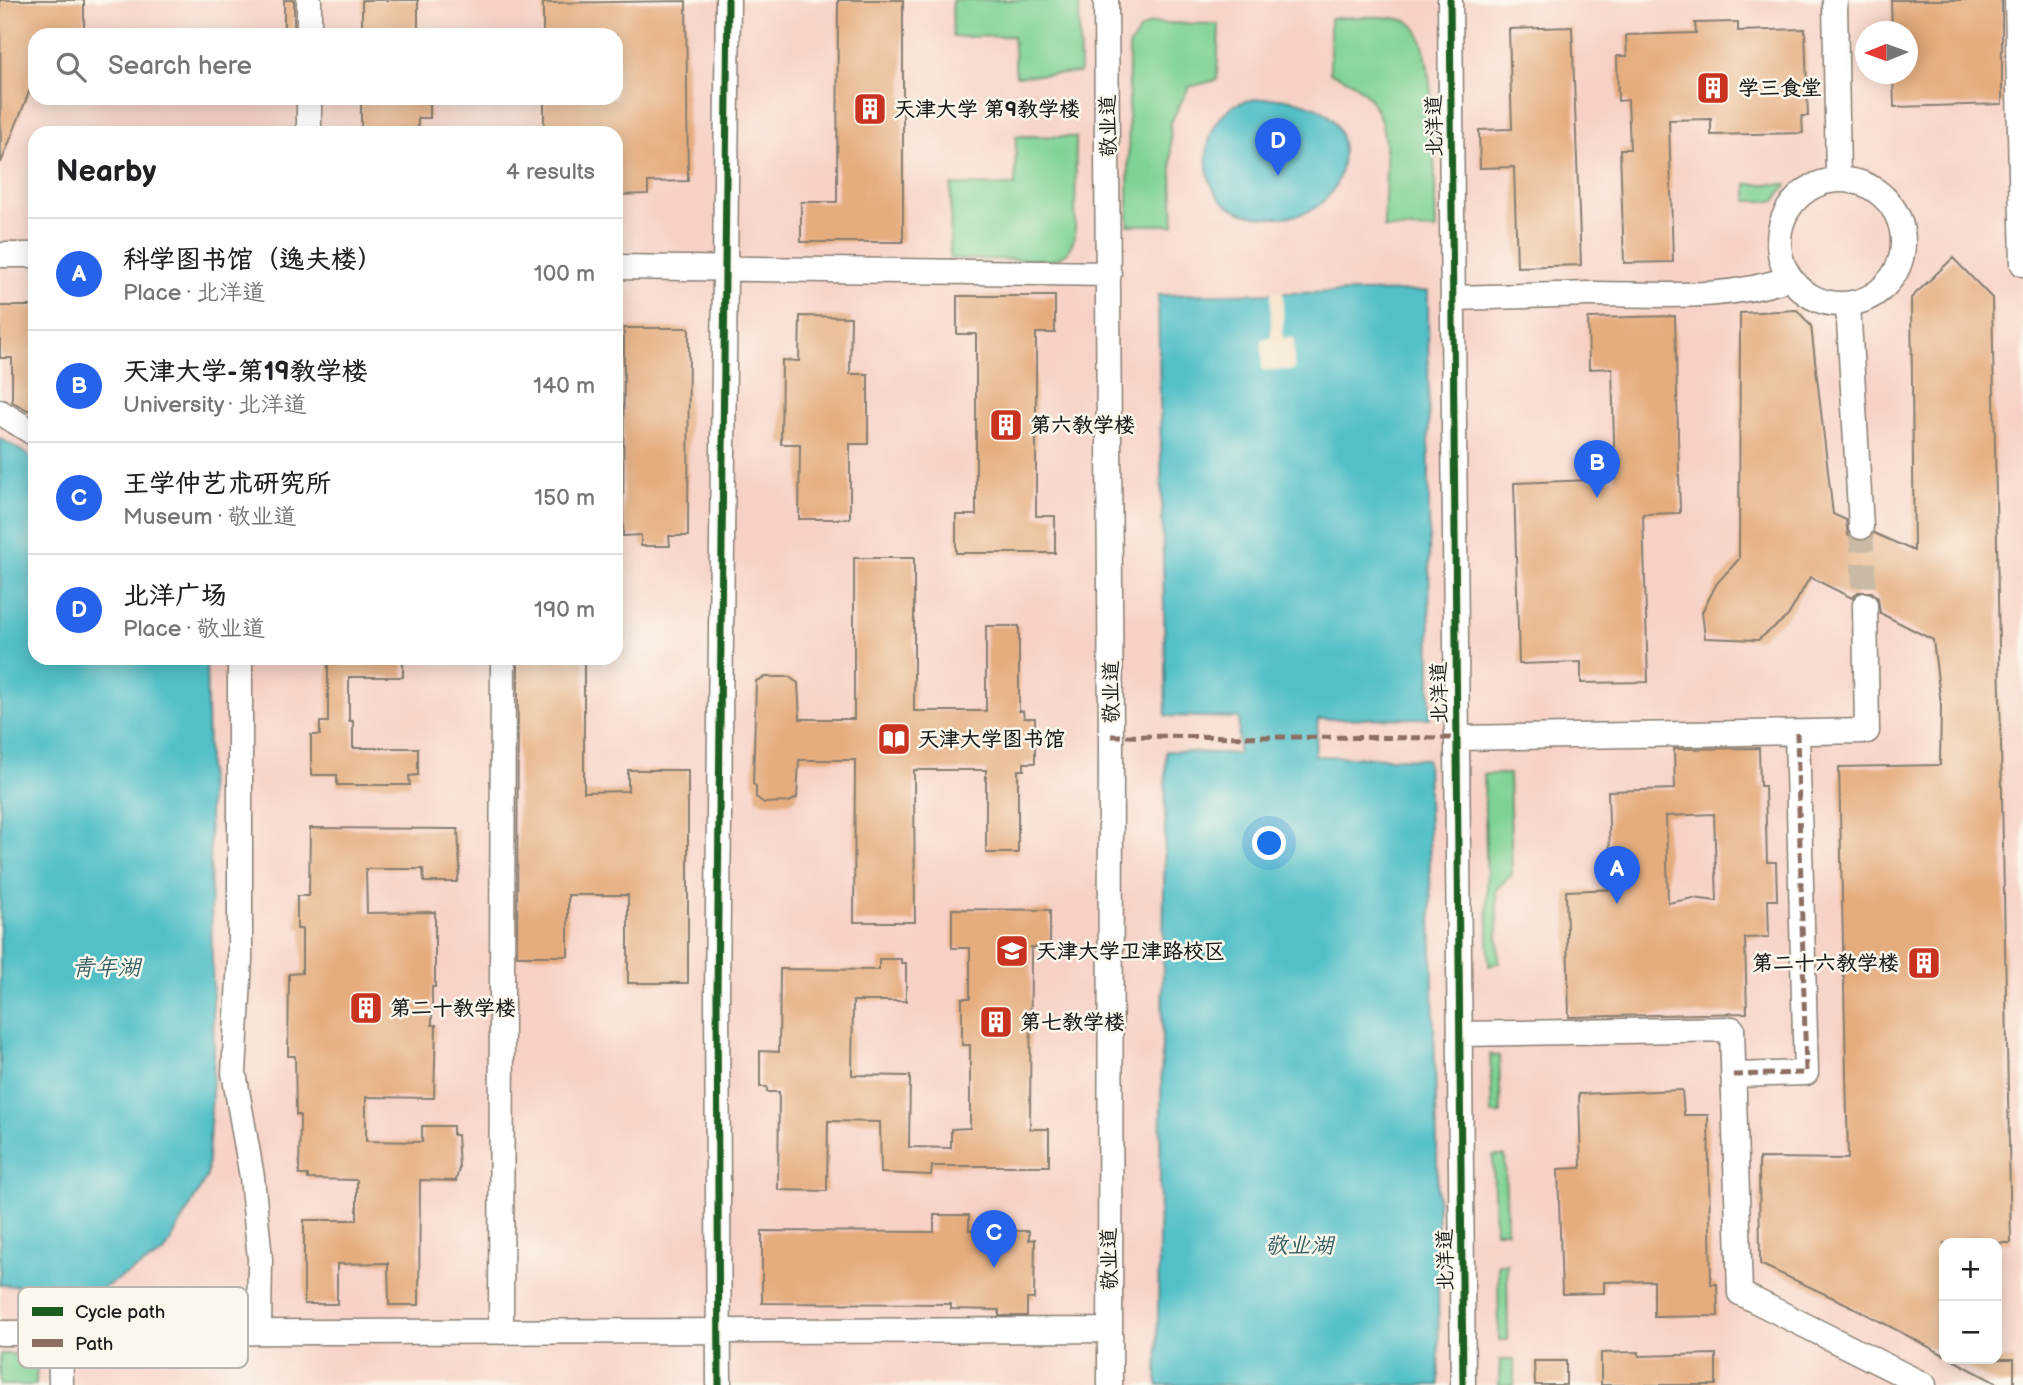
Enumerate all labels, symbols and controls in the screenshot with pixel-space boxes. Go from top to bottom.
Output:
north arrow [1855,21,1918,84]
search box [28,28,623,105]
icon: search [52,48,90,86]
text: Search here [108,51,252,82]
building icon: 学三食堂 [1694,69,1732,107]
place label: 学三食堂 [1738,76,1822,101]
building icon: 天津大学 第9教学楼 [851,90,889,128]
street label: 敬业道 [1095,94,1122,158]
street label: 北洋道 [1421,94,1448,158]
place label: 天津大学 第9教学楼 [894,97,1080,122]
pin: D [1255,118,1301,176]
text: Nearby [56,154,156,190]
text: 4 results [506,158,595,186]
text: 科学图书馆（逸夫楼） [123,245,383,276]
text: A [72,260,86,288]
text: 100 m [534,260,595,288]
text: Place · 北洋道 [123,279,265,307]
text: 天津大学-第19教学楼 [123,357,368,388]
text: B [71,372,87,400]
text: 140 m [533,372,595,400]
text: University · 北洋道 [123,391,307,419]
building icon: 第六教学楼 [987,406,1025,444]
place label: 第六教学楼 [1030,413,1135,438]
pin: B [1574,440,1620,498]
text: 王学仲艺术研究所 [123,469,331,500]
text: C [71,484,87,512]
text: 150 m [534,484,595,512]
text: Museum · 敬业道 [123,503,297,531]
text: 北洋广场 [123,581,227,612]
text: D [71,596,87,624]
text: 190 m [534,596,595,624]
text: Place · 敬业道 [123,615,265,643]
street label: 敬业道 [1099,661,1124,724]
street label: 北洋道 [1426,661,1453,725]
library icon: 天津大学图书馆 [875,720,913,758]
place label: 天津大学图书馆 [918,727,1065,752]
your location [1252,826,1286,860]
pin: A [1594,846,1640,904]
school or university icon: 天津大学卫津路校区 [993,932,1031,970]
place label: 天津大学卫津路校区 [1036,939,1225,964]
building icon: 第二十六教学楼 [1905,944,1943,982]
place label: 第二十六教学楼 [1752,951,1899,976]
water label: 青年湖 [72,954,143,982]
building icon: 第二十教学楼 [347,989,385,1027]
place label: 第二十教学楼 [390,996,516,1021]
building icon: 第七教学楼 [977,1003,1015,1041]
place label: 第七教学楼 [1020,1010,1125,1035]
pin: C [971,1210,1017,1268]
street label: 敬业道 [1096,1227,1123,1291]
street label: 北洋道 [1432,1228,1459,1292]
water label: 敬业湖 [1265,1232,1336,1260]
map controls [1939,1238,2002,1364]
button: + [1939,1238,2002,1301]
legend [18,1287,248,1368]
text: Cycle path [75,1301,165,1324]
button: − [1939,1301,2002,1364]
text: Path [75,1333,113,1356]

